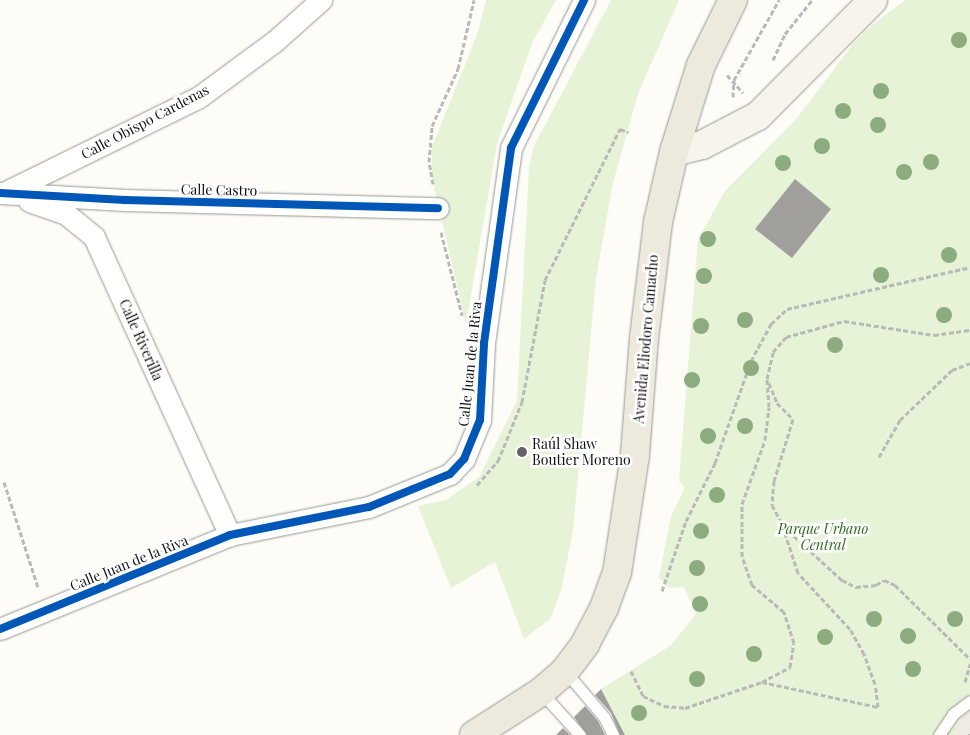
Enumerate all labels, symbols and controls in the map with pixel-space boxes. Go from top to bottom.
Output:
street label: Calle Obispo Cardenas [78,81,212,163]
street label: Calle Castro [181,181,257,199]
street label: Avenida Eliodoro Camacho [630,254,662,424]
street label: Calle Riverilla [116,297,166,383]
street label: Calle Juan de la Riva [455,300,485,428]
place label: Raúl Shaw Boutier Moreno [532,436,631,468]
marker: Raúl Shaw Boutier Moreno [516,446,528,458]
park label: Parque Urbano Central [778,521,868,554]
street label: Calle Juan de la Riva [67,532,191,594]

